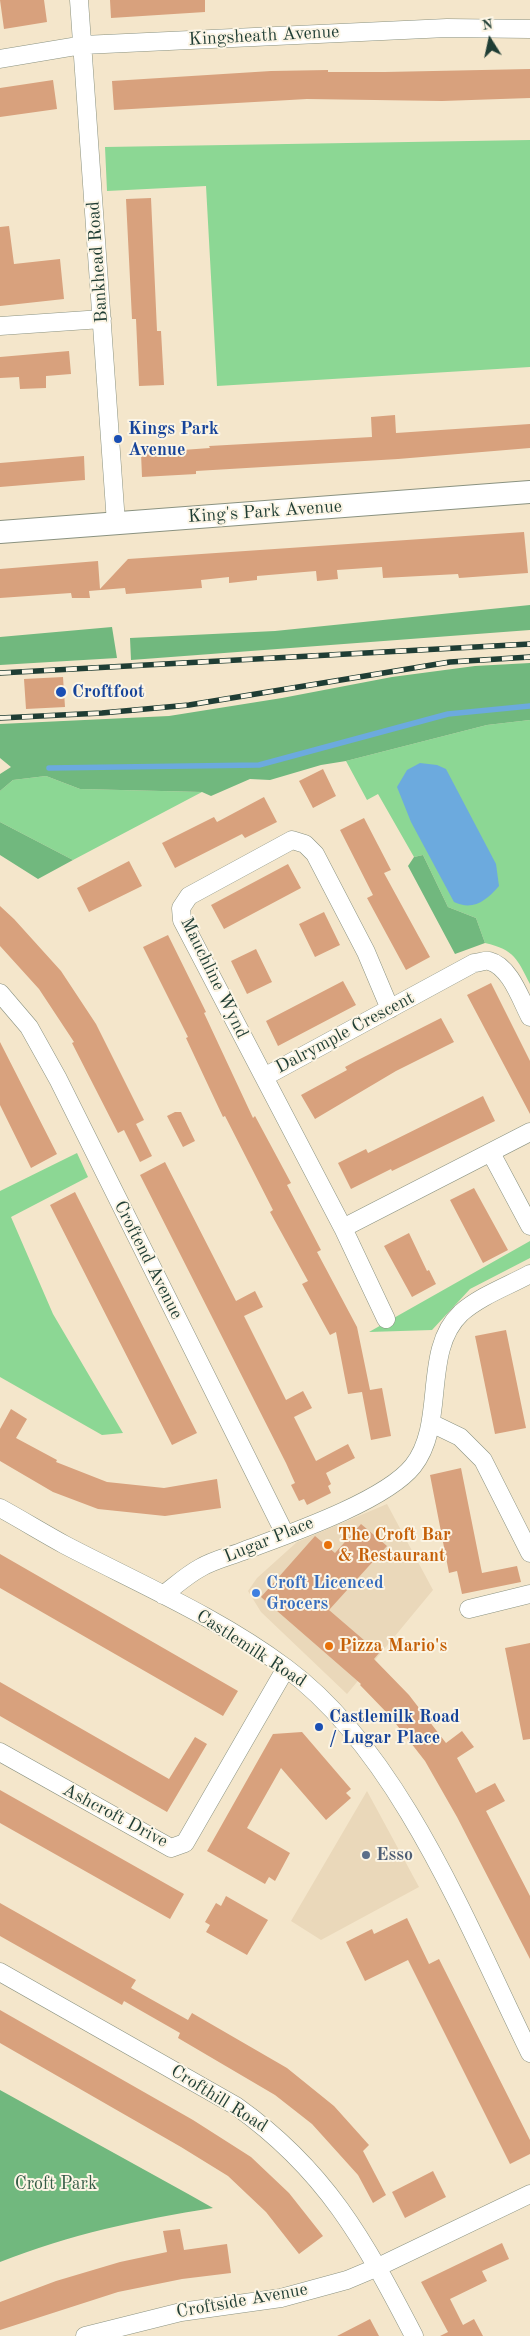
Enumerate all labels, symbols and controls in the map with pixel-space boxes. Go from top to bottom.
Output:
north arrow [465,15,515,65]
text: N [481,17,494,33]
street label: Kingsheath Avenue [188,21,340,51]
street label: Bankhead Road [83,200,113,324]
place label: Kings Park Avenue [128,418,219,460]
marker: Kings Park Avenue [112,433,124,445]
street label: King's Park Avenue [187,496,343,528]
place label: Croftfoot [72,681,145,703]
marker: Croftfoot [54,685,68,699]
street label: Mauchline Wynd [175,914,253,1042]
street label: Dalrymple Crescent [272,987,418,1079]
street label: Croftend Avenue [109,1197,187,1323]
street label: Lugar Place [221,1512,317,1568]
place label: The Croft Bar & Restaurant [338,1524,451,1566]
marker: The Croft Bar & Restaurant [322,1539,334,1551]
place label: Croft Licenced Grocers [266,1572,384,1615]
marker: Croft Licenced Grocers [250,1587,262,1599]
street label: Castlemilk Road [192,1605,310,1693]
place label: Pizza Mario's [339,1635,447,1657]
marker: Pizza Mario's [323,1640,335,1652]
place label: Castlemilk Road / Lugar Place [329,1706,460,1748]
marker: Castlemilk Road / Lugar Place [313,1721,325,1733]
street label: Ashcroft Drive [59,1779,171,1853]
place label: Esso [376,1844,413,1866]
marker: Esso [360,1849,372,1861]
street label: Crofthill Road [167,2061,271,2137]
park label: Croft Park [15,2173,97,2195]
street label: Croftside Avenue [175,2279,309,2323]

